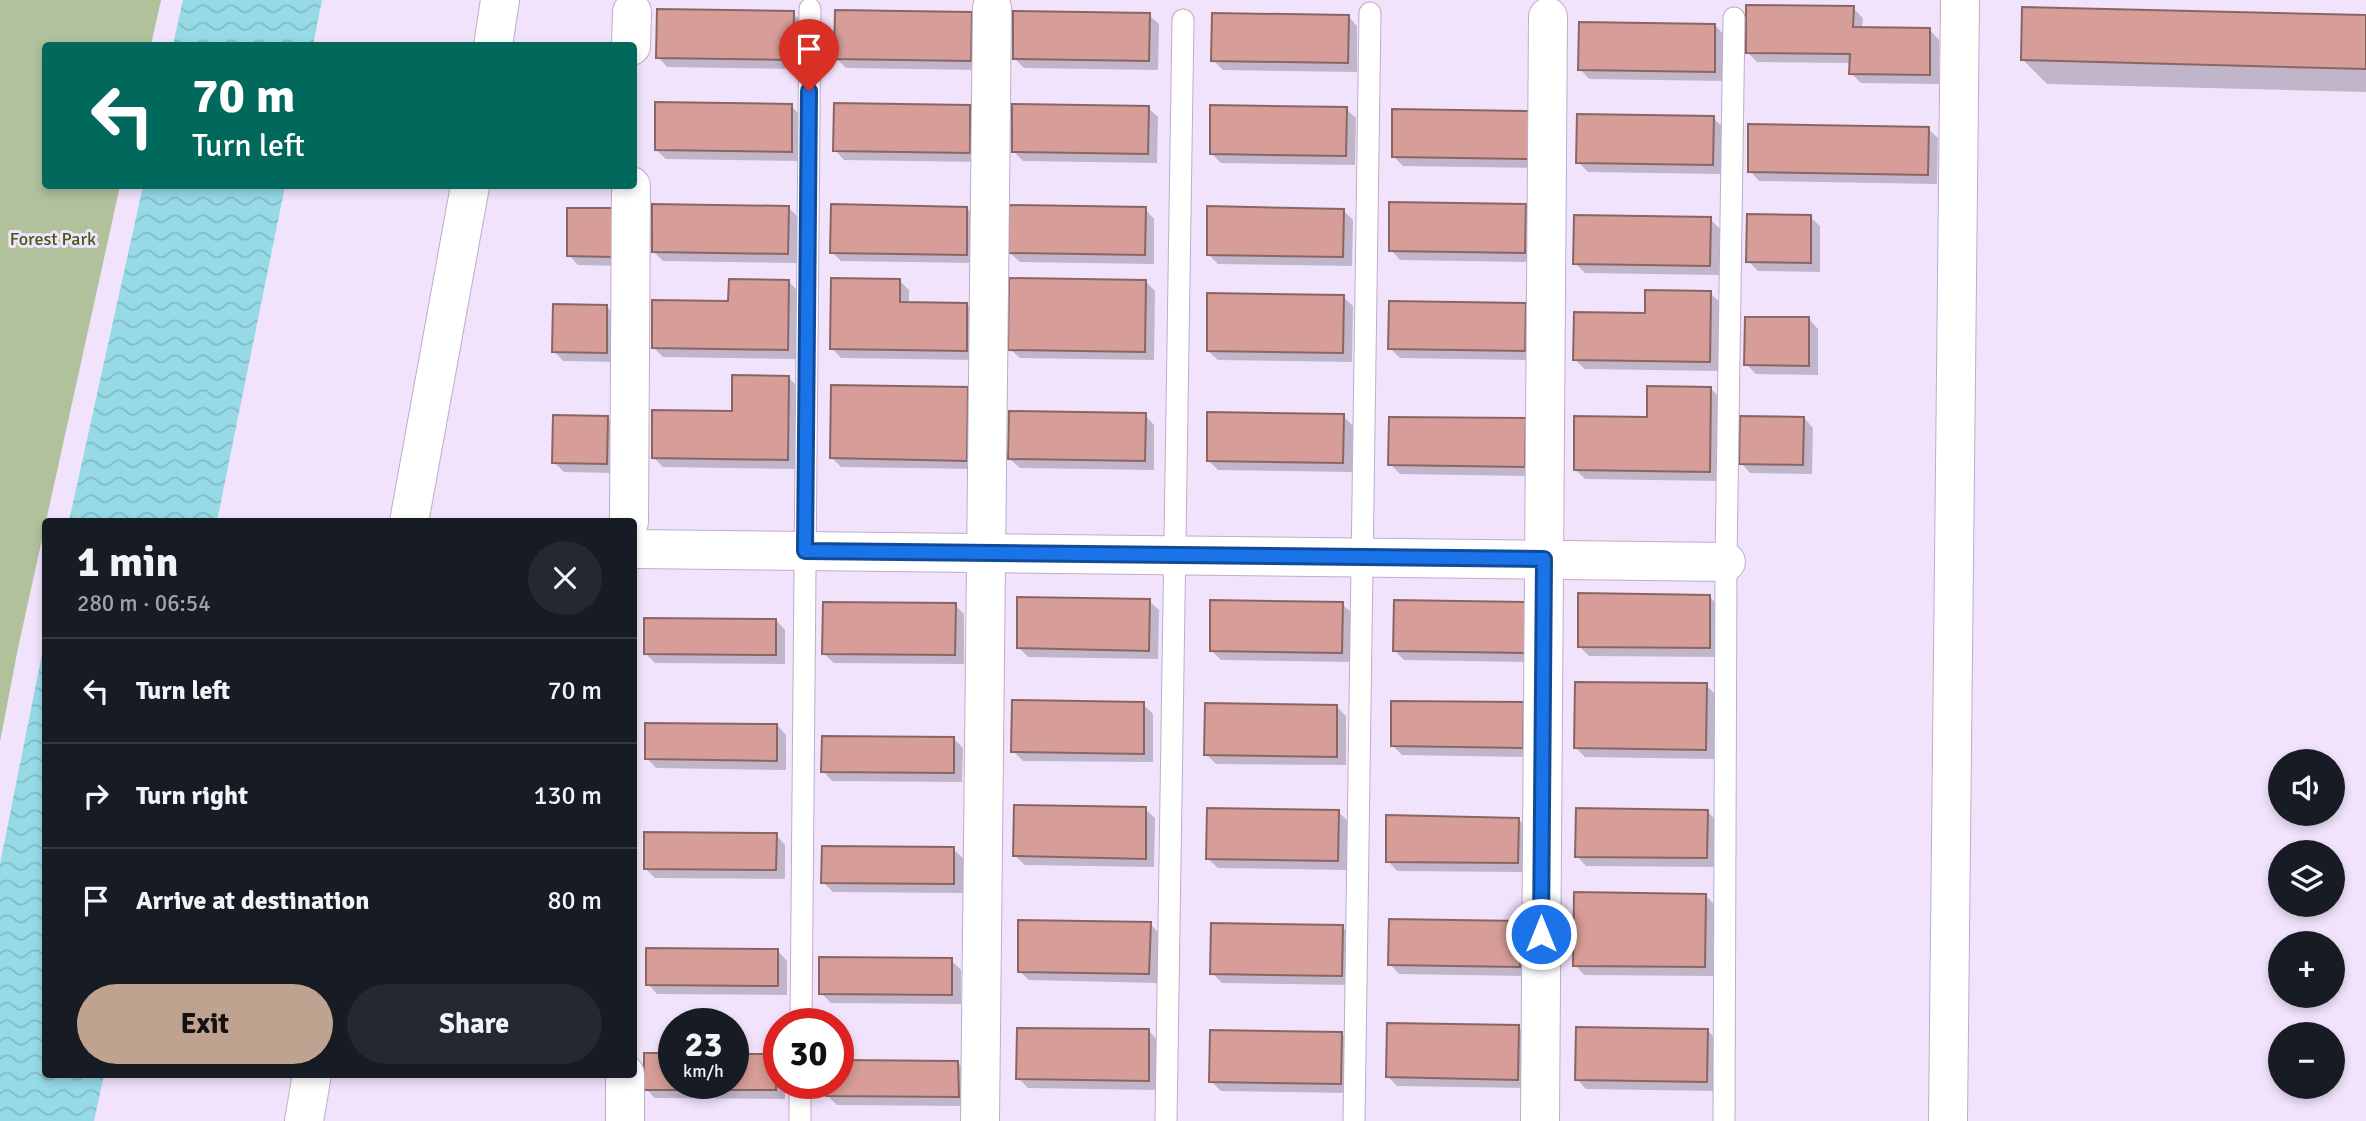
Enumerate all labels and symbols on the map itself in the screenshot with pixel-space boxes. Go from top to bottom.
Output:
pin [779,19,839,91]
park label: Forest Park [10,228,96,250]
position arrow [1504,897,1578,971]
speed limit sign: 30 [763,1008,854,1099]

